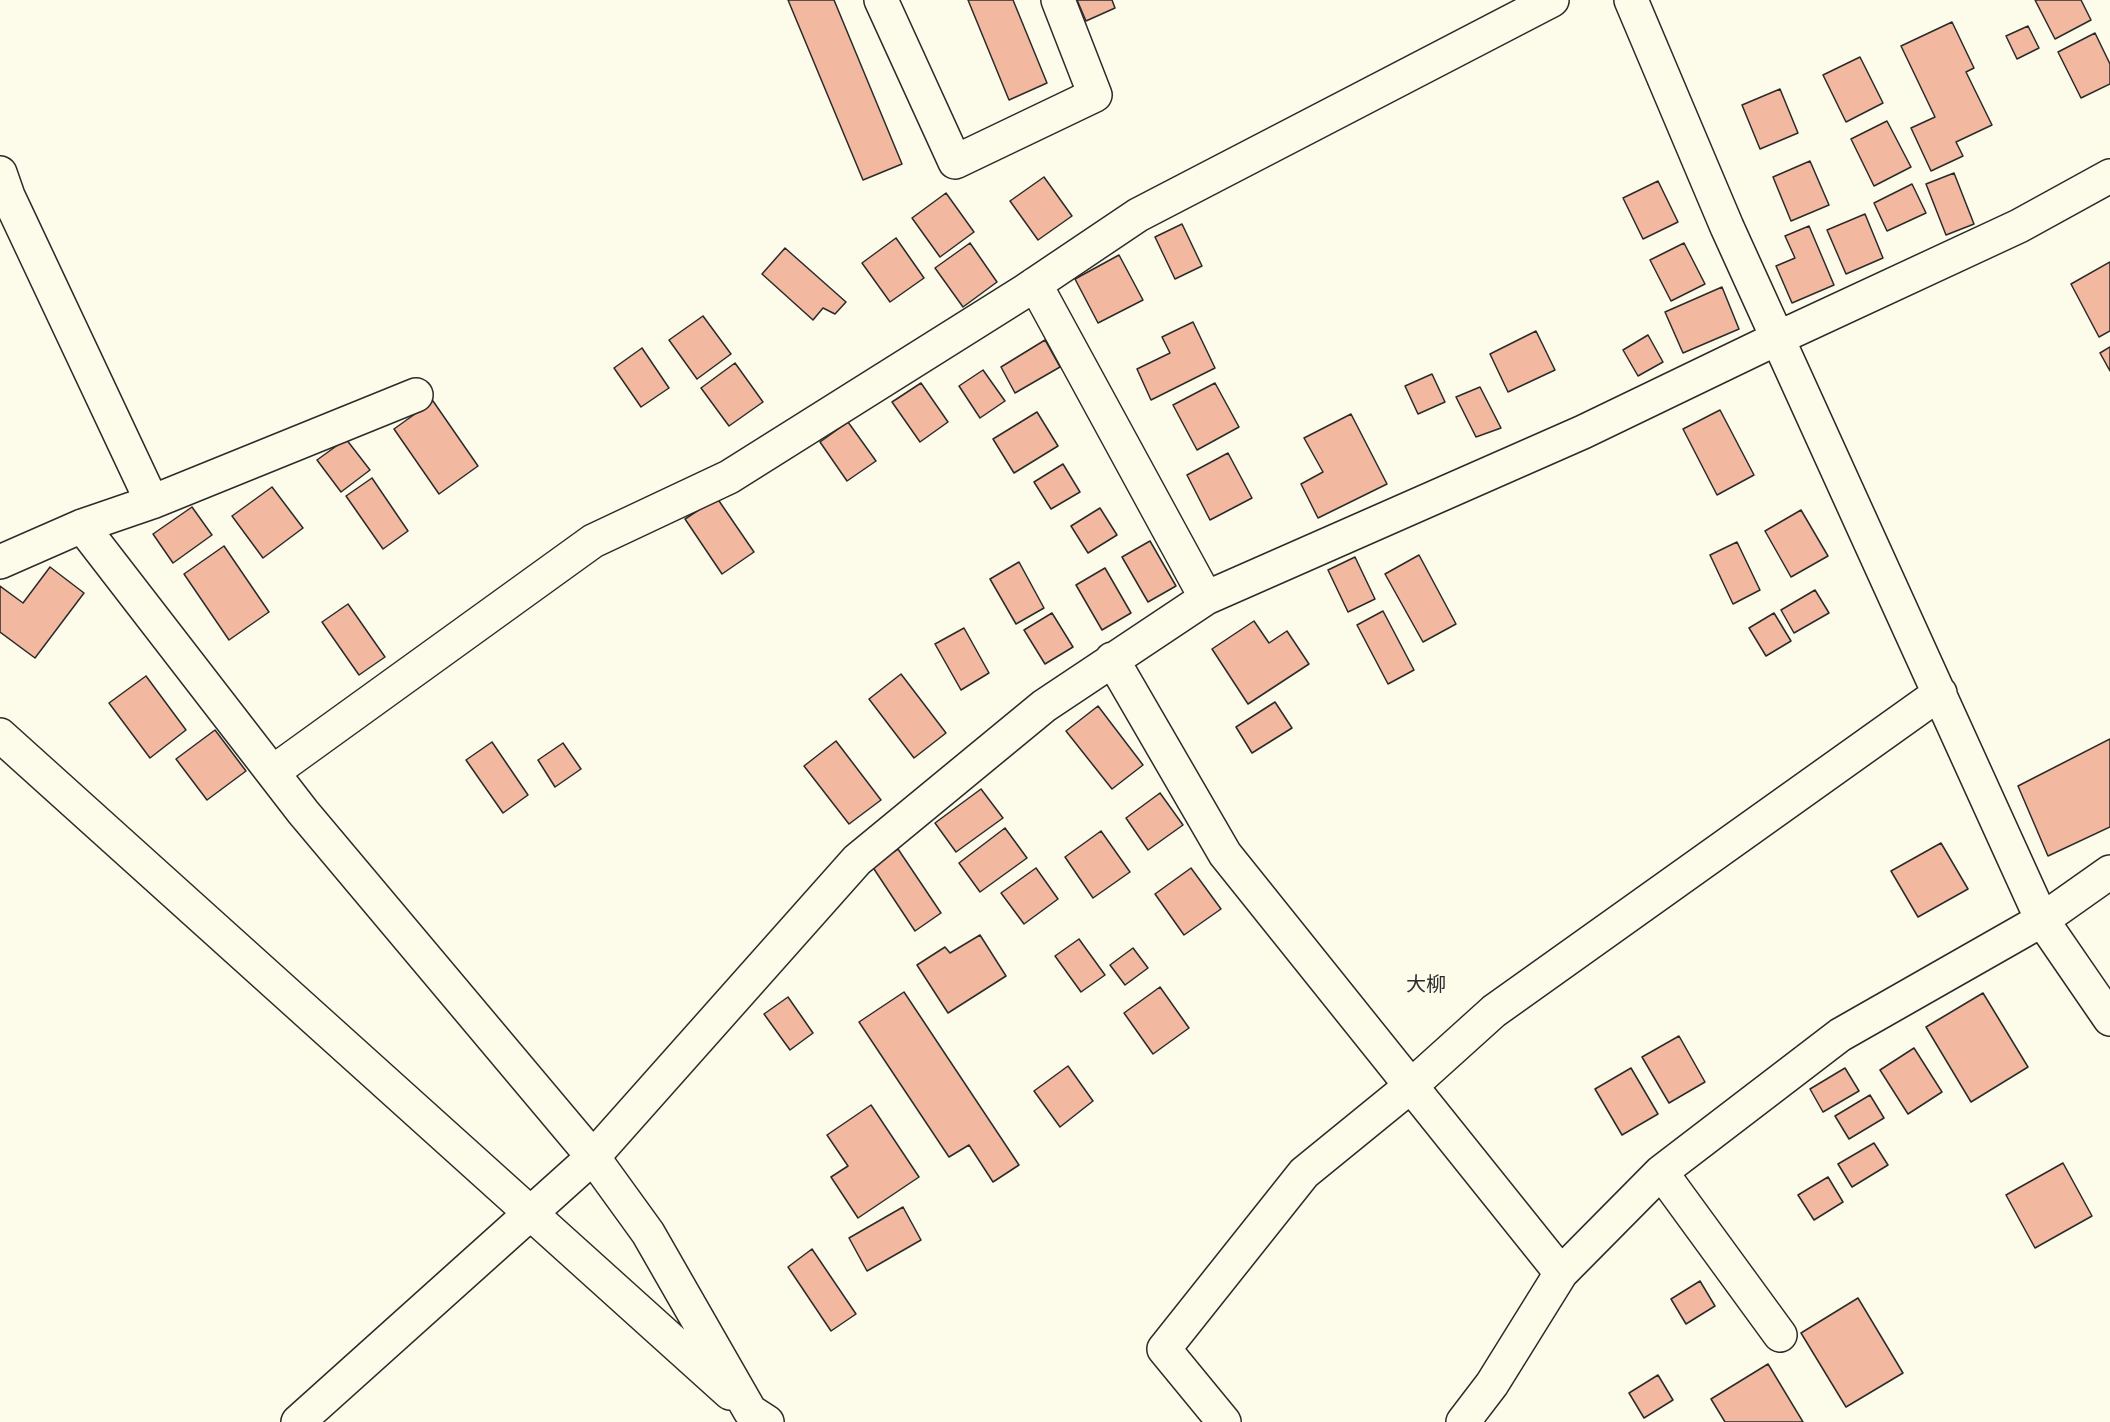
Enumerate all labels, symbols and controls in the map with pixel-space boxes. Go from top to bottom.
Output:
district label: 大柳 [1406,974,1446,998]

